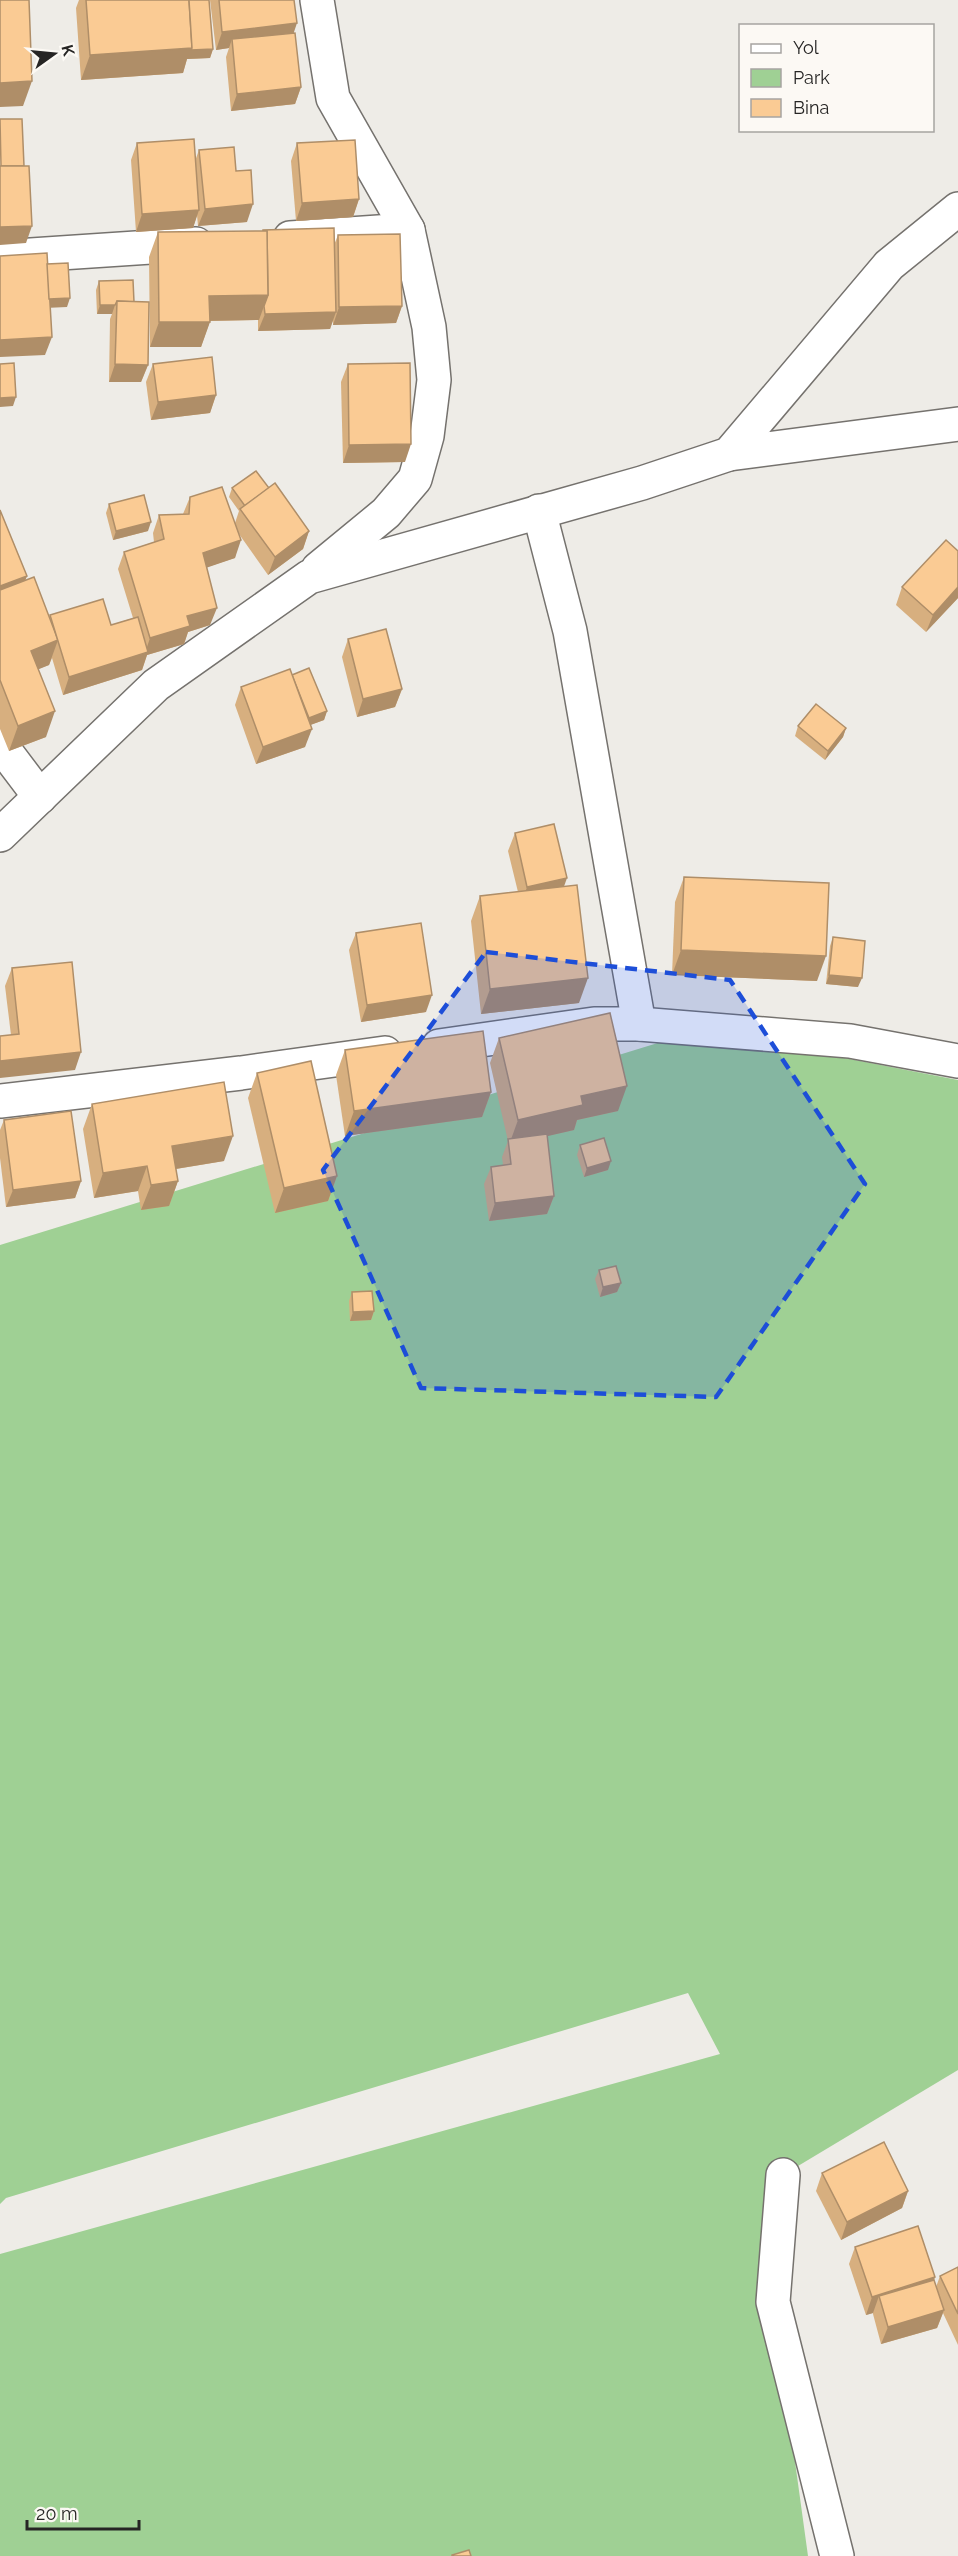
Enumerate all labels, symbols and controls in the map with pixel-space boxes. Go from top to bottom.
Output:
north arrow [24,24,84,84]
legend [739,24,934,132]
text: Yol [793,37,819,58]
text: K [57,43,79,58]
text: Park [793,67,830,88]
text: Bina [793,97,829,118]
scale bar [27,2493,140,2531]
text: 20 m [36,2503,78,2524]

